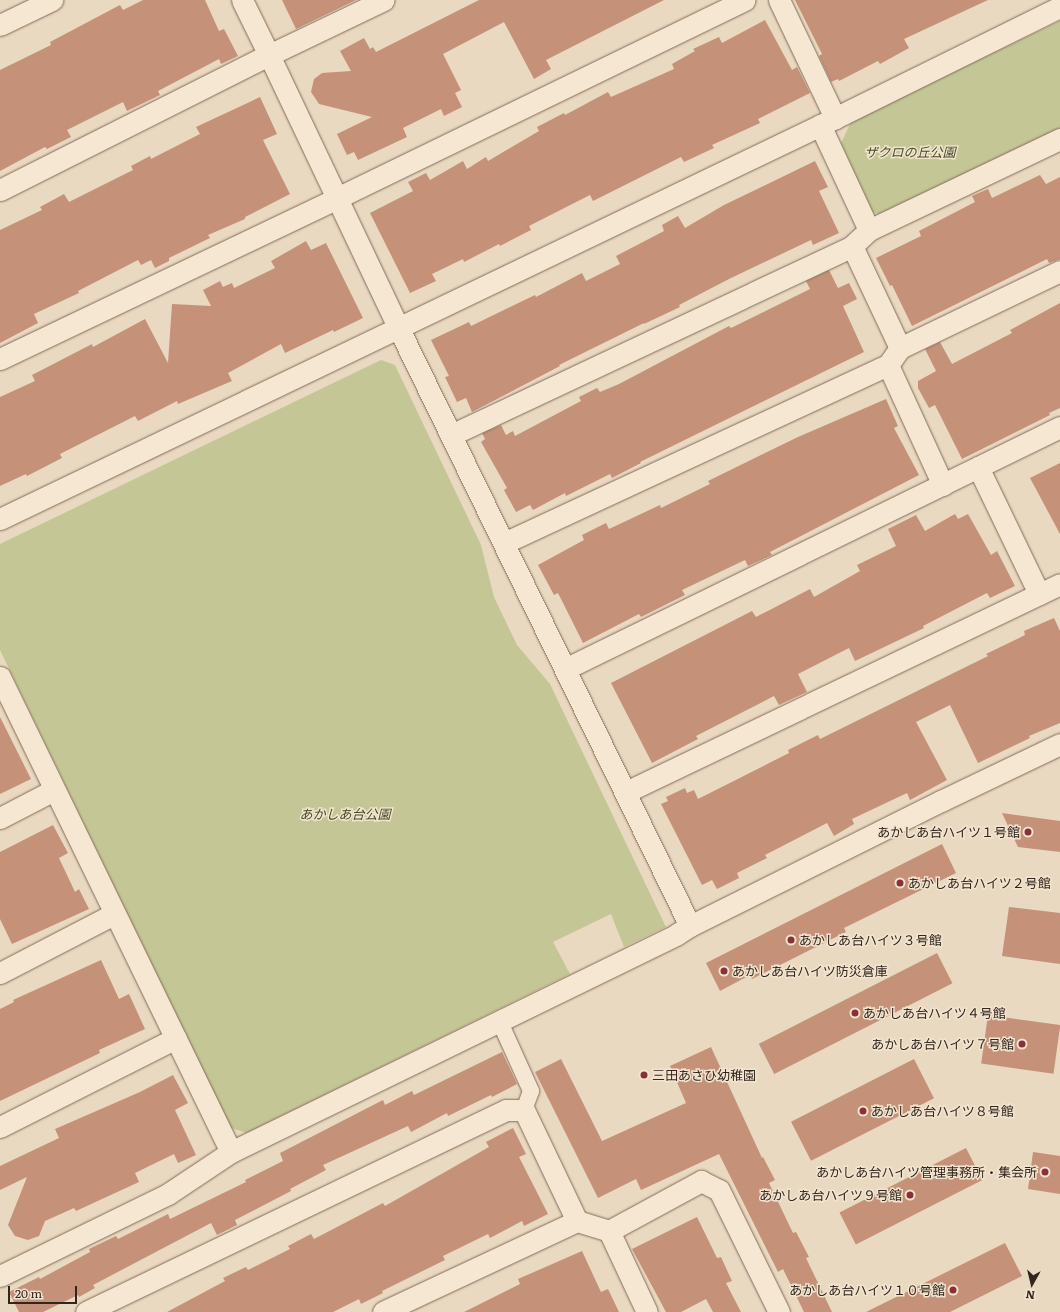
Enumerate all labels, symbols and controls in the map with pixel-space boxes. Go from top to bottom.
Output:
park label: ザクロの丘公園 [865,144,955,160]
park label: あかしあ台公園 [300,806,390,822]
place label: あかしあ台ハイツ１号館 [877,824,1020,840]
marker: あかしあ台ハイツ１号館 [1023,827,1033,837]
place label: あかしあ台ハイツ２号館 [908,875,1051,891]
marker: あかしあ台ハイツ２号館 [895,878,905,888]
place label: あかしあ台ハイツ３号館 [799,932,942,948]
marker: あかしあ台ハイツ３号館 [786,935,796,945]
place label: あかしあ台ハイツ防災倉庫 [732,963,888,979]
marker: あかしあ台ハイツ防災倉庫 [719,966,729,976]
place label: あかしあ台ハイツ４号館 [863,1005,1006,1021]
marker: あかしあ台ハイツ４号館 [850,1008,860,1018]
place label: あかしあ台ハイツ７号館 [871,1036,1014,1052]
marker: あかしあ台ハイツ７号館 [1017,1039,1027,1049]
place label: 三田あさひ幼稚園 [652,1067,756,1083]
marker: 三田あさひ幼稚園 [639,1070,649,1080]
place label: あかしあ台ハイツ８号館 [871,1103,1014,1119]
marker: あかしあ台ハイツ８号館 [858,1106,868,1116]
place label: あかしあ台ハイツ管理事務所・集会所 [816,1164,1037,1180]
marker: あかしあ台ハイツ管理事務所・集会所 [1040,1167,1050,1177]
place label: あかしあ台ハイツ９号館 [759,1187,902,1203]
marker: あかしあ台ハイツ９号館 [905,1190,915,1200]
north arrow [1012,1264,1052,1304]
scale bar [10,1278,79,1304]
place label: あかしあ台ハイツ１０号館 [789,1282,945,1298]
text: 20 m [15,1284,42,1302]
marker: あかしあ台ハイツ１０号館 [948,1285,958,1295]
text: N [1025,1287,1036,1304]

